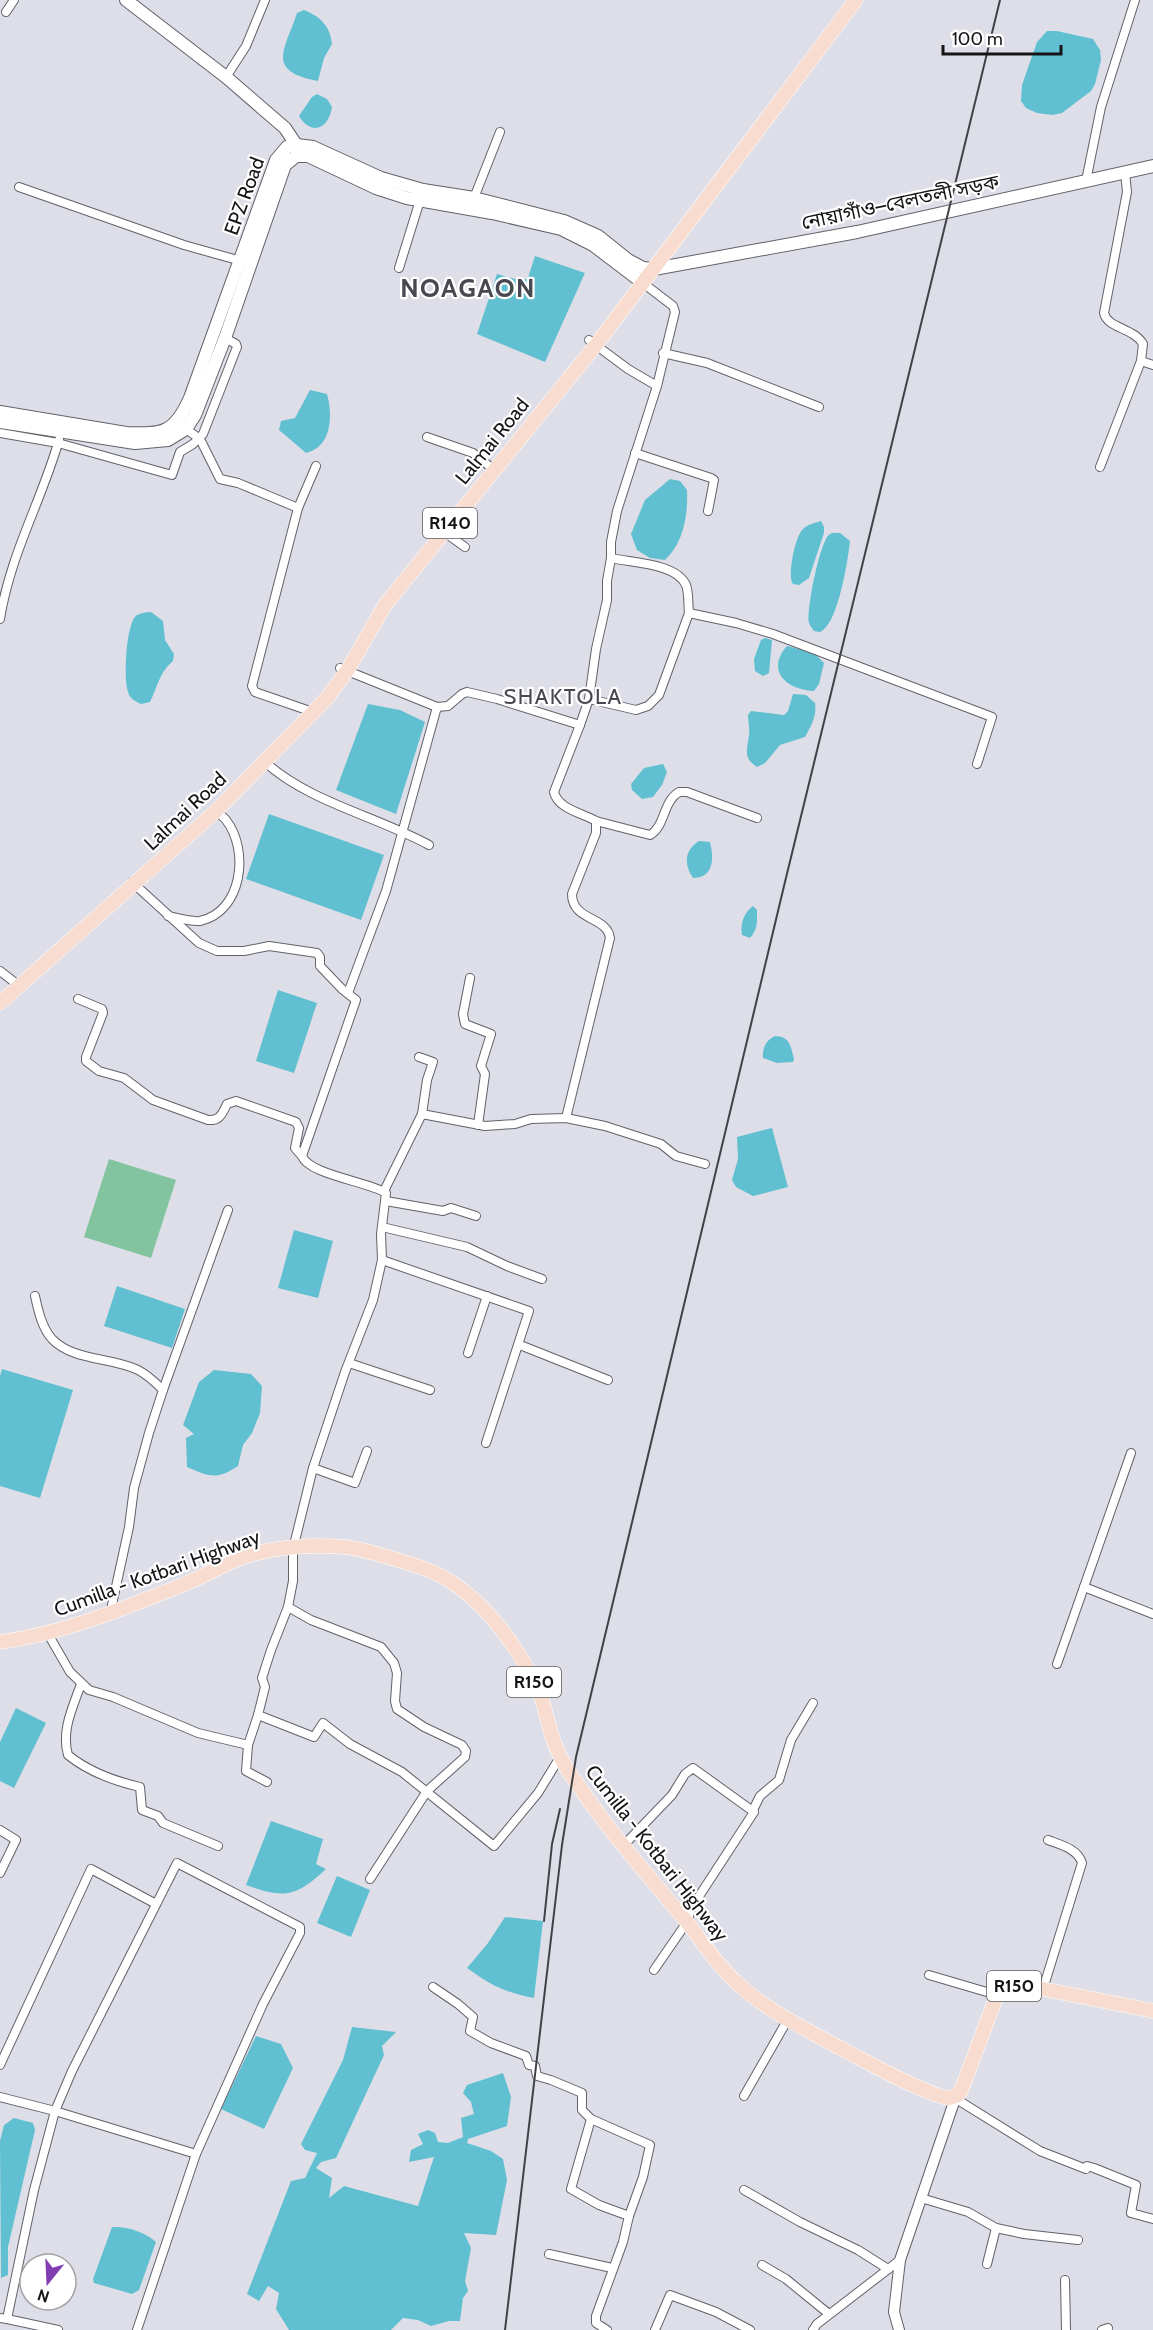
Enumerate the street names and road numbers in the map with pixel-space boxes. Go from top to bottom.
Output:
street label: EPZ Road [219,154,269,238]
street label: নোয়াগাঁও–বেলতলী সড়ক [799,169,1002,235]
street label: Lalmai Road [450,393,534,489]
road number: R140 [423,508,477,538]
street label: Lalmai Road [139,767,231,855]
street label: Cumilla - Kotbari Highway [51,1525,263,1621]
road number: R150 [507,1667,561,1697]
street label: Cumilla - Kotbari Highway [581,1760,733,1946]
road number: R150 [987,1971,1041,2001]

